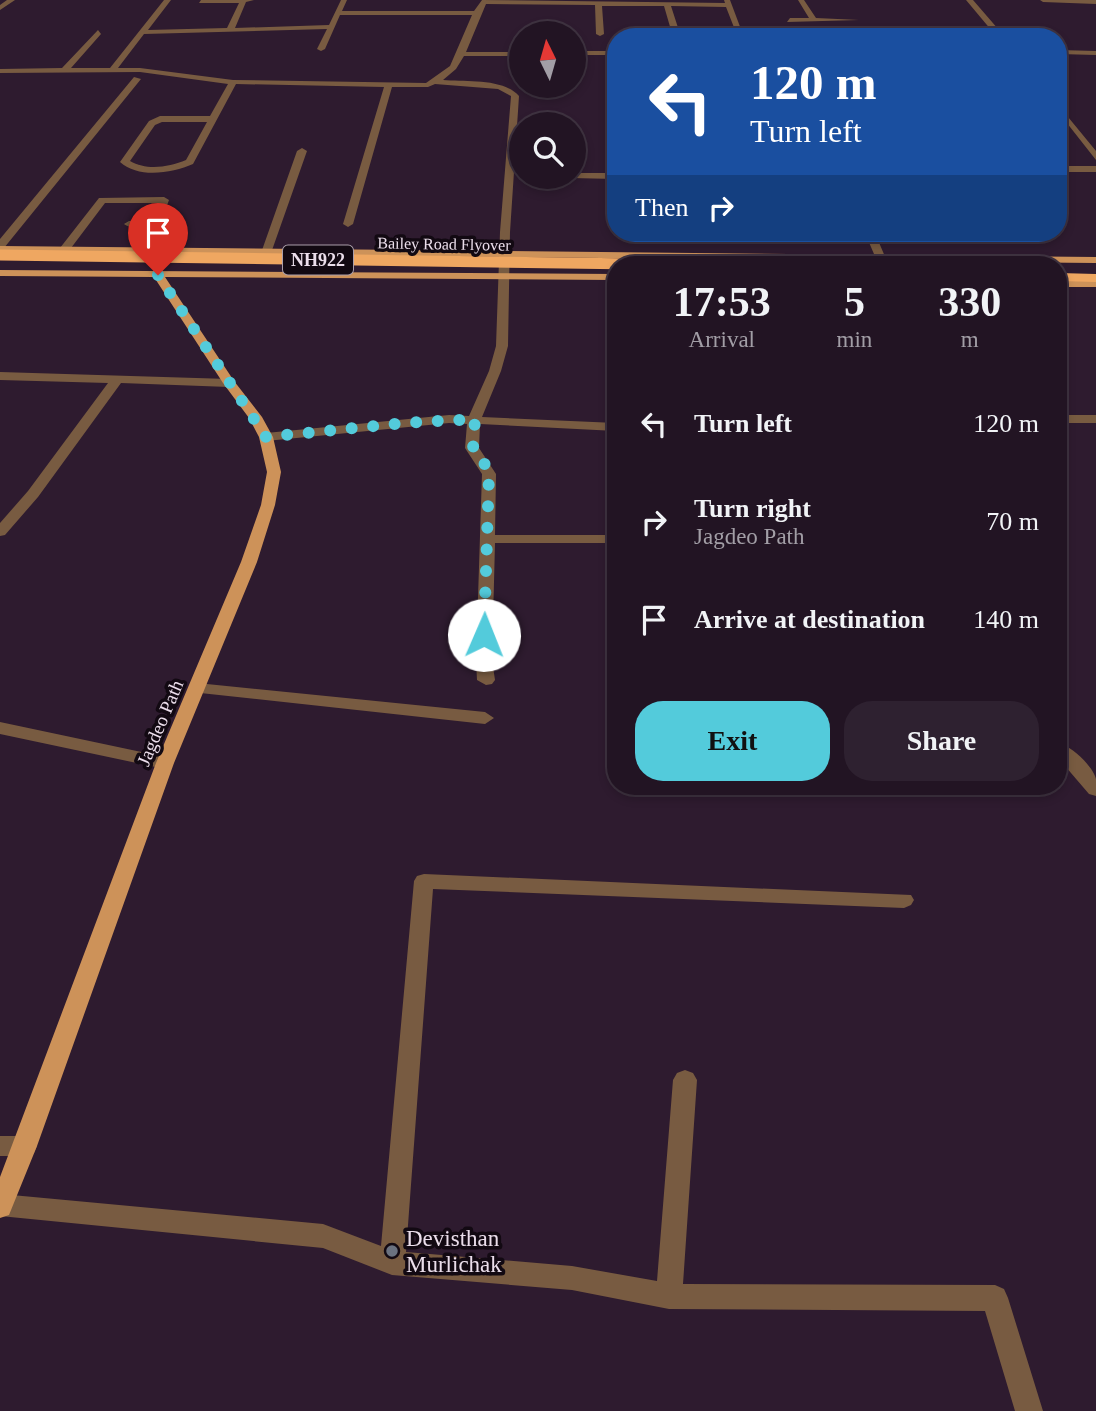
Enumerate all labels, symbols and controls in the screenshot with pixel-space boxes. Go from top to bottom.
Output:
north arrow [509,21,586,98]
map controls [509,21,586,189]
text: 120 m [750,55,877,110]
icon: left [635,56,726,147]
button: search [509,112,586,189]
text: Turn left [750,113,862,149]
icon: right [702,189,740,227]
text: Then [635,193,688,222]
pin [128,203,188,275]
icon: arrive [139,214,177,252]
street label: Bailey Road Flyover [377,234,511,255]
road number: NH922 [283,246,353,274]
text: 17:53 [673,279,771,325]
text: 5 [844,279,865,325]
text: 330 [938,279,1001,325]
text: Arrival [689,327,755,352]
text: min [837,327,872,352]
text: m [961,327,979,352]
icon: left [635,405,673,443]
text: Turn left [694,409,792,438]
text: 120 m [973,409,1039,438]
text: Turn right [694,494,811,523]
icon: right [635,503,673,541]
text: 70 m [986,507,1039,536]
text: Jagdeo Path [694,524,805,549]
position arrow [447,598,521,672]
icon: arrive [635,601,673,639]
text: Arrive at destination [694,605,925,634]
text: 140 m [973,605,1039,634]
street label: Jagdeo Path [132,676,188,769]
button: Exit [635,701,830,781]
button: Share [844,701,1039,781]
place label: Devisthan Murlichak [406,1226,502,1277]
marker: Devisthan Murlichak [384,1243,400,1259]

